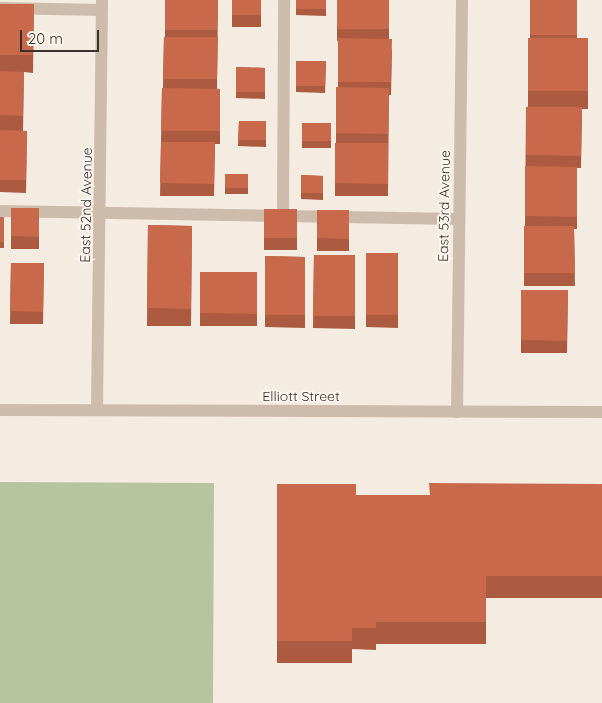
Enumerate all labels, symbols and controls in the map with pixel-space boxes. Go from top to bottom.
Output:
scale bar [22,20,101,52]
text: 20 m [28,29,63,48]
street label: East 52nd Avenue [77,147,95,263]
street label: East 53rd Avenue [435,150,453,262]
street label: Elliott Street [262,388,340,404]

